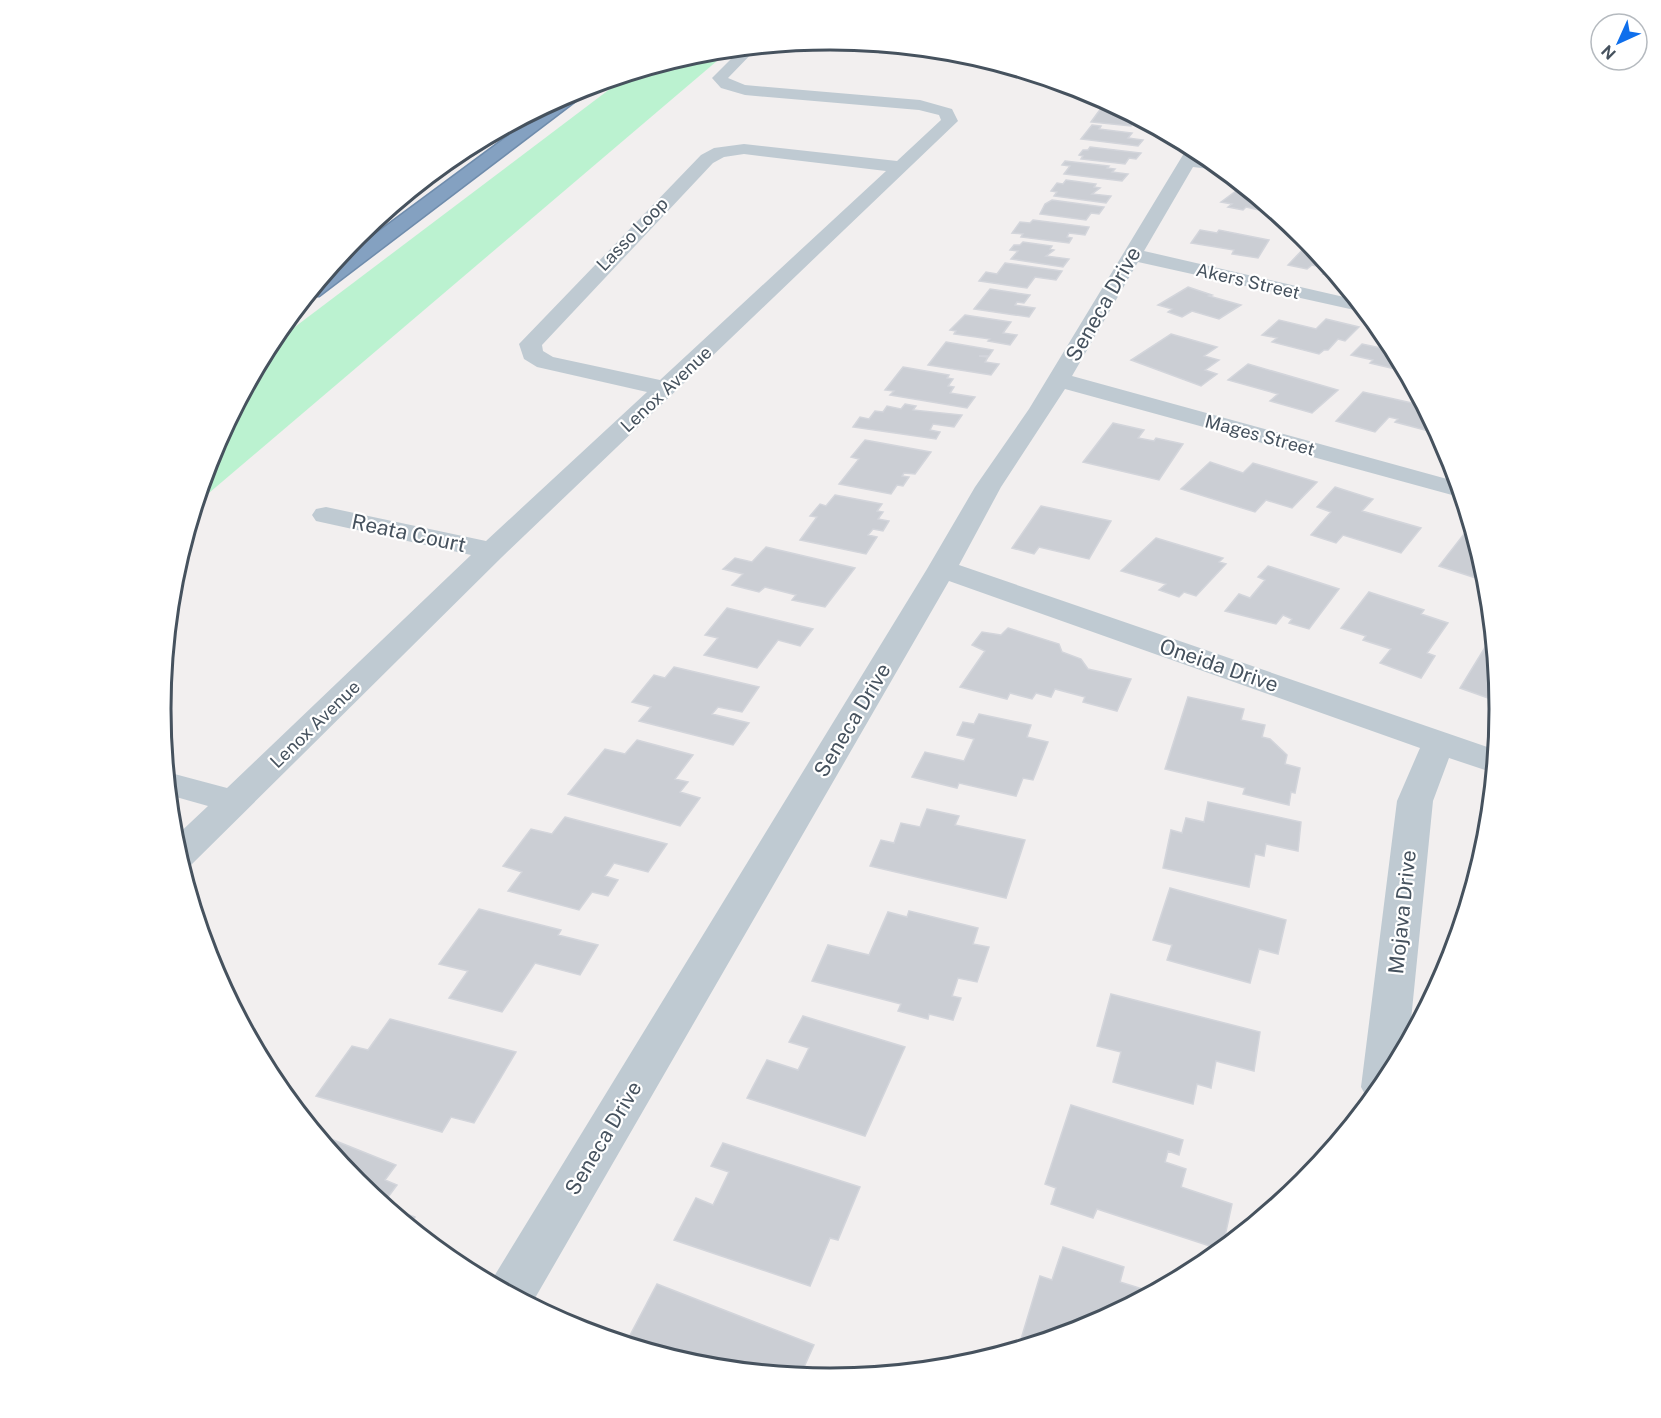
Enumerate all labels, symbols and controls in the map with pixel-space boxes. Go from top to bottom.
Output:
north arrow [1589,12,1649,72]
text: N [1598,41,1620,63]
street label: Lasso Loop [592,193,672,275]
street label: Seneca Drive [1060,242,1146,366]
street label: Akers Street [1194,259,1302,303]
street label: Lenox Avenue [616,342,716,436]
street label: Mages Street [1203,410,1317,460]
street label: Reata Court [350,509,468,557]
street label: Oneida Drive [1156,633,1282,697]
street label: Seneca Drive [808,659,896,781]
street label: Lenox Avenue [266,676,364,772]
street label: Mojava Drive [1383,849,1421,975]
street label: Seneca Drive [559,1077,647,1199]

